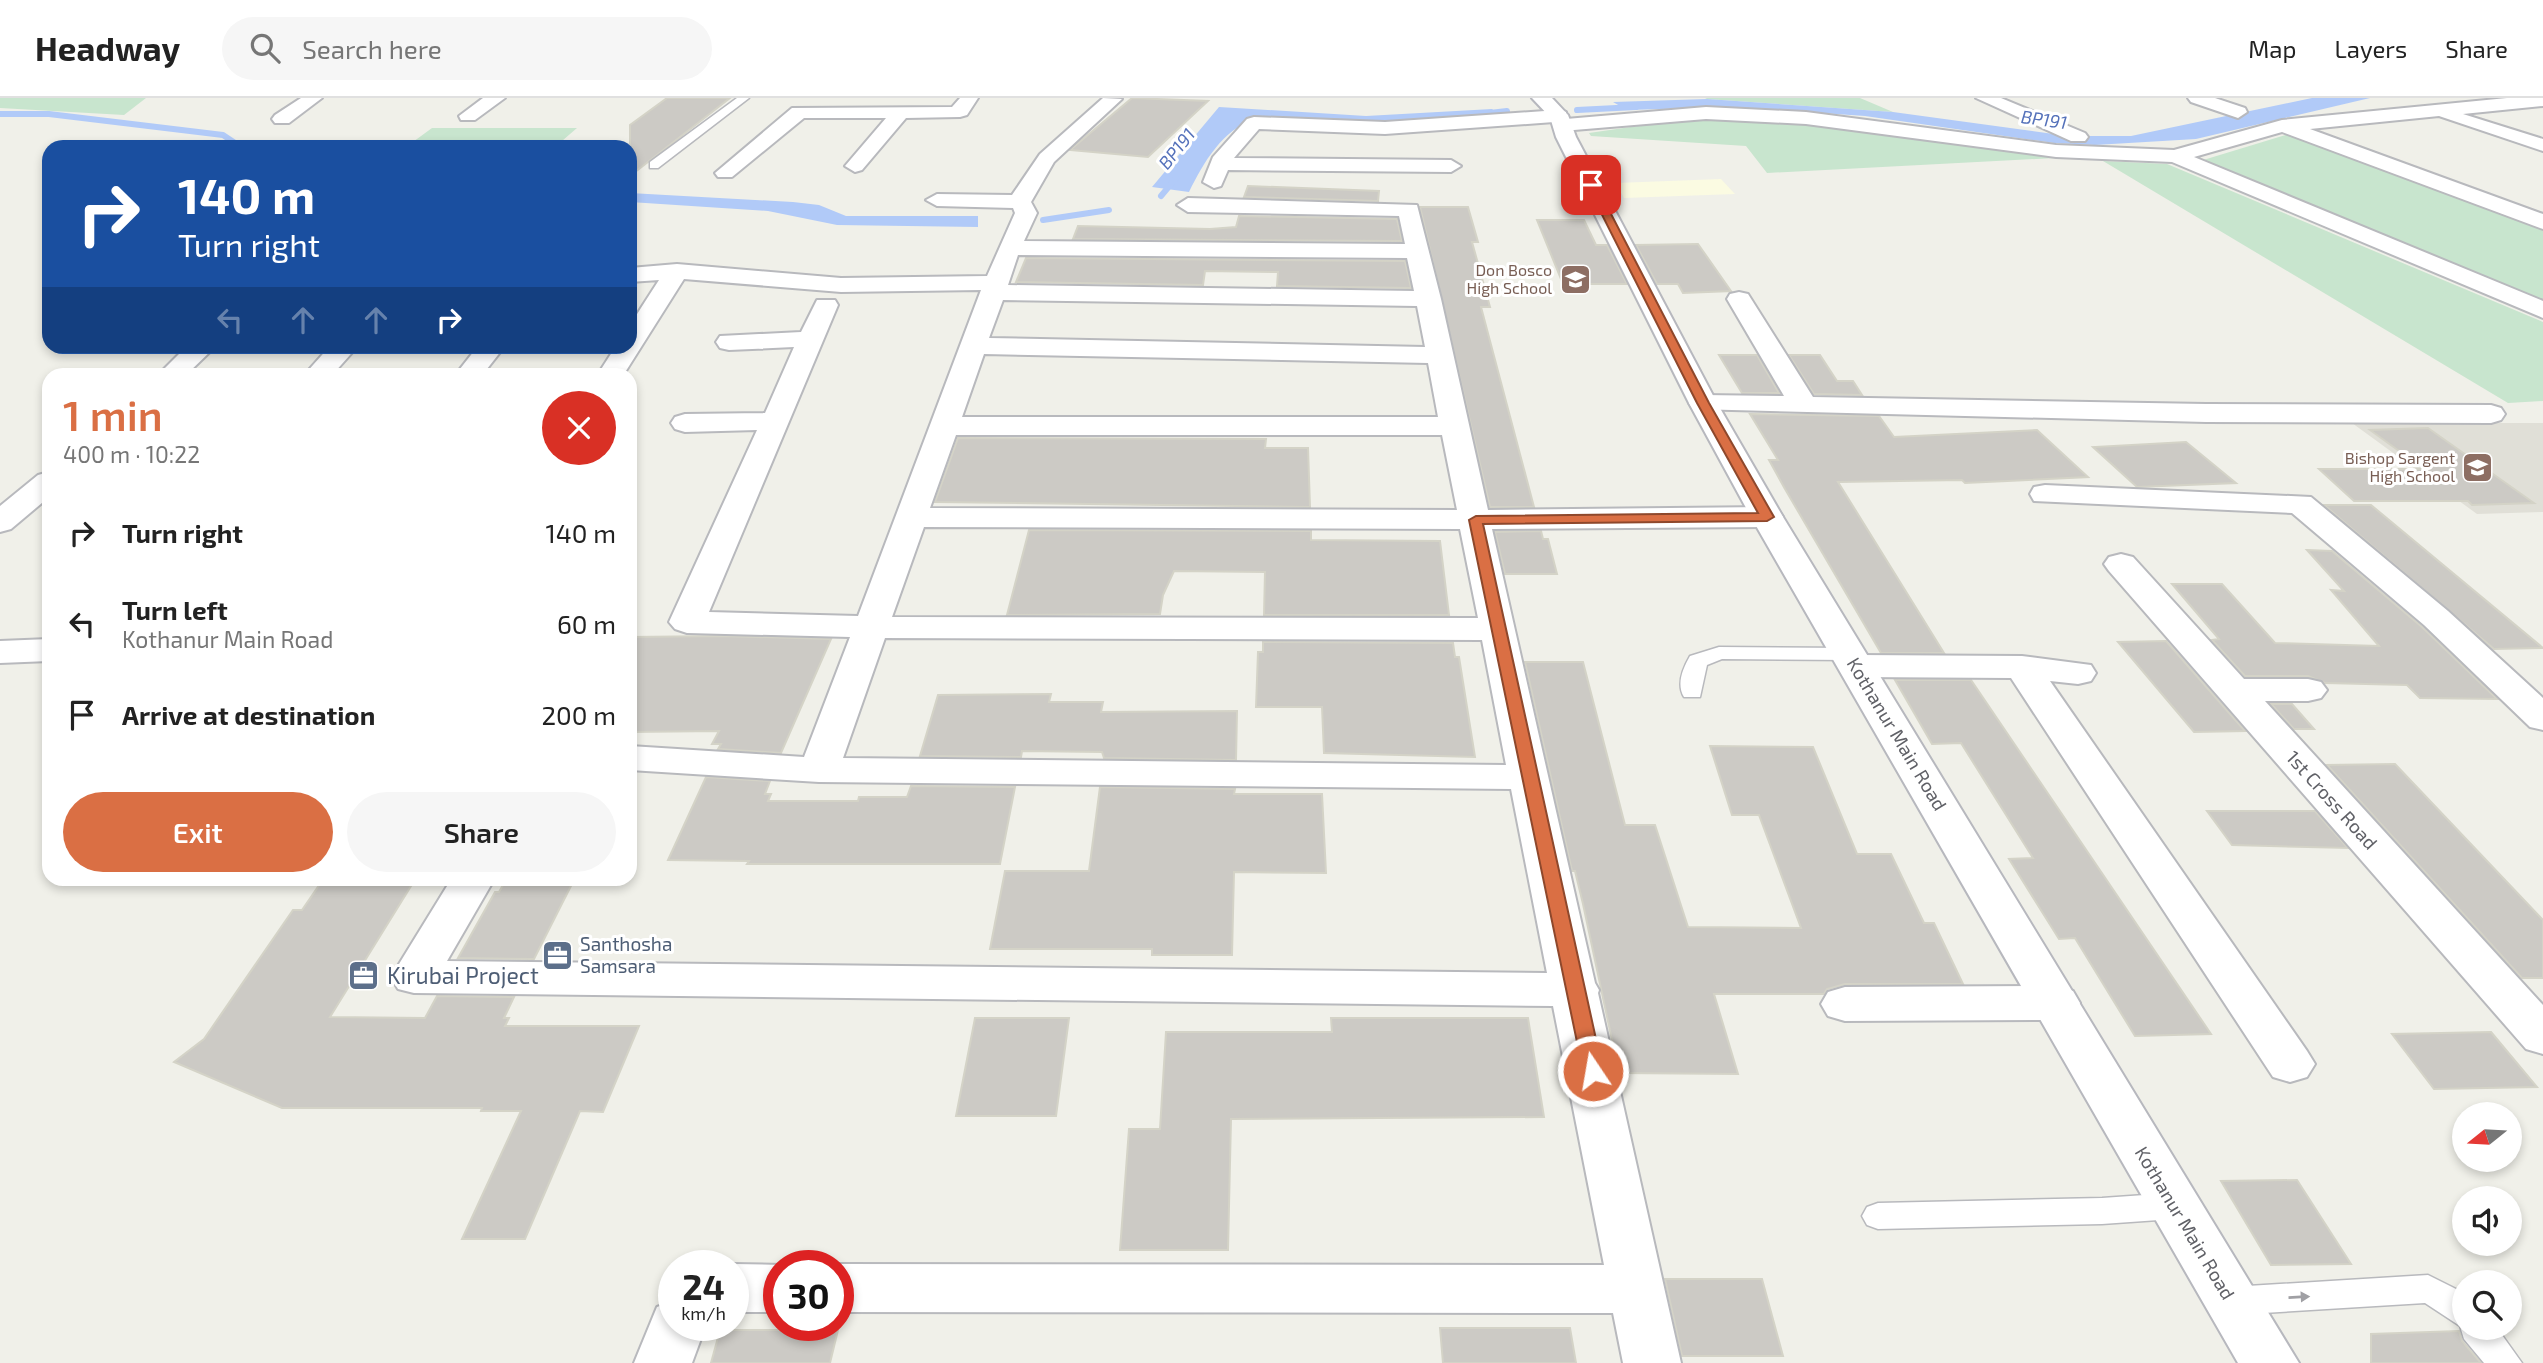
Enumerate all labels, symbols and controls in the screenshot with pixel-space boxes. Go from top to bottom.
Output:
search box [222,17,712,80]
text: Headway [35,28,180,68]
icon: search [246,29,284,67]
text: Search here [302,33,442,64]
text: Map [2248,34,2296,63]
text: Layers [2334,34,2407,63]
text: Share [2445,34,2508,63]
water label: BP191 [2020,105,2069,133]
water label: BP191 [1153,124,1199,173]
pin [1561,155,1621,215]
text: 140 m [178,165,315,224]
icon: arrive [1572,166,1610,204]
icon: right [63,168,154,259]
text: Turn right [178,225,320,263]
place label: Don Bosco High School [1467,260,1552,297]
school or university icon: Don Bosco High School [1558,262,1592,296]
icon: left [211,301,249,339]
icon: ahead [284,301,322,339]
icon: ahead [357,301,395,339]
icon: right [430,301,468,339]
text: 1 min [63,389,163,439]
button: close [542,391,616,465]
text: 400 m · 10:22 [63,440,200,468]
place label: Bishop Sargent High School [2345,448,2455,485]
school or university icon: Bishop Sargent High School [2461,450,2495,484]
icon: right [63,514,101,552]
text: Turn right [122,517,243,548]
text: 140 m [545,517,616,548]
text: Turn left [122,594,228,625]
icon: left [63,605,101,643]
text: 60 m [557,608,616,639]
text: Kothanur Main Road [122,625,333,653]
street label: Kothanur Main Road [1843,653,1952,815]
icon: arrive [63,696,101,734]
text: Arrive at destination [122,699,375,730]
text: 200 m [541,699,616,730]
street label: 1st Cross Road [2282,746,2383,854]
button: Exit [63,792,333,872]
button: Share [347,792,616,872]
place label: Santhosha Samsara [580,932,672,977]
office icon: Santhosha Samsara [540,938,574,972]
office icon: Kirubai Project [347,959,381,993]
place label: Kirubai Project [387,961,539,989]
position arrow [1556,1034,1630,1108]
north arrow [2452,1102,2522,1172]
map controls [2452,1102,2522,1340]
street label: Kothanur Main Road [2131,1142,2240,1304]
button: sound [2452,1186,2522,1256]
speed limit sign: 30 [763,1250,854,1341]
text: 24 [682,1265,725,1307]
button: search [2452,1270,2522,1340]
one-way arrow [2288,1291,2310,1302]
text: km/h [681,1302,726,1324]

